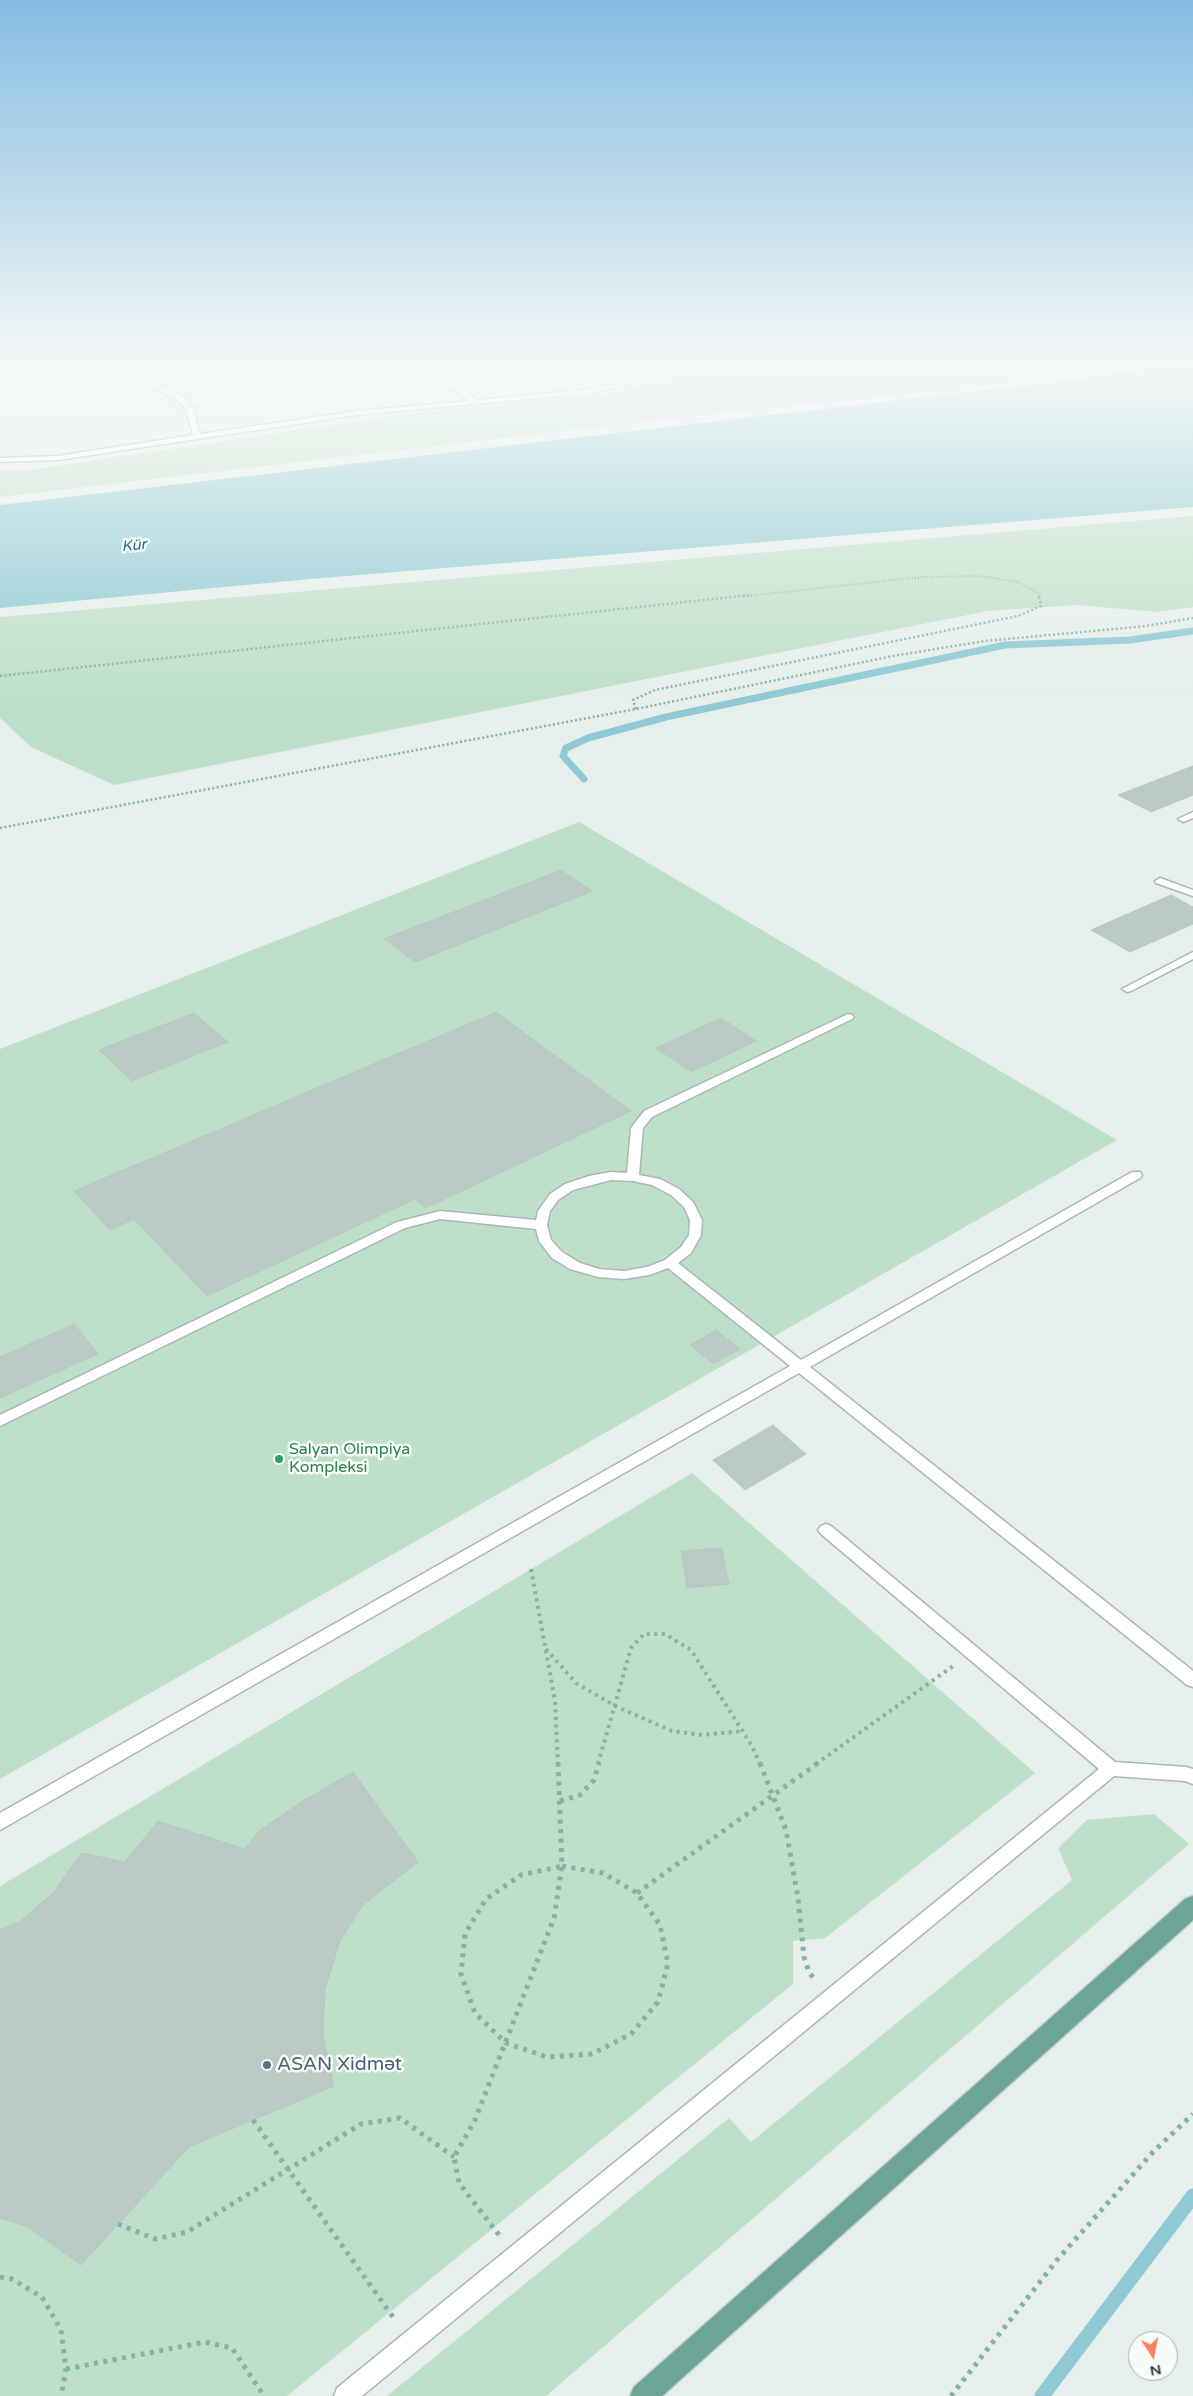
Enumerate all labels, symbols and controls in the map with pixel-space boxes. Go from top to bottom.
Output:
water label: Kür [121,536,147,556]
place label: Salyan Olimpiya Kompleksi [289,1440,410,1478]
marker: Salyan Olimpiya Kompleksi [273,1453,285,1465]
place label: ASAN Xidmət [277,2054,402,2076]
marker: ASAN Xidmət [261,2059,273,2071]
north arrow [1128,2331,1178,2381]
text: N [1149,2361,1163,2380]

